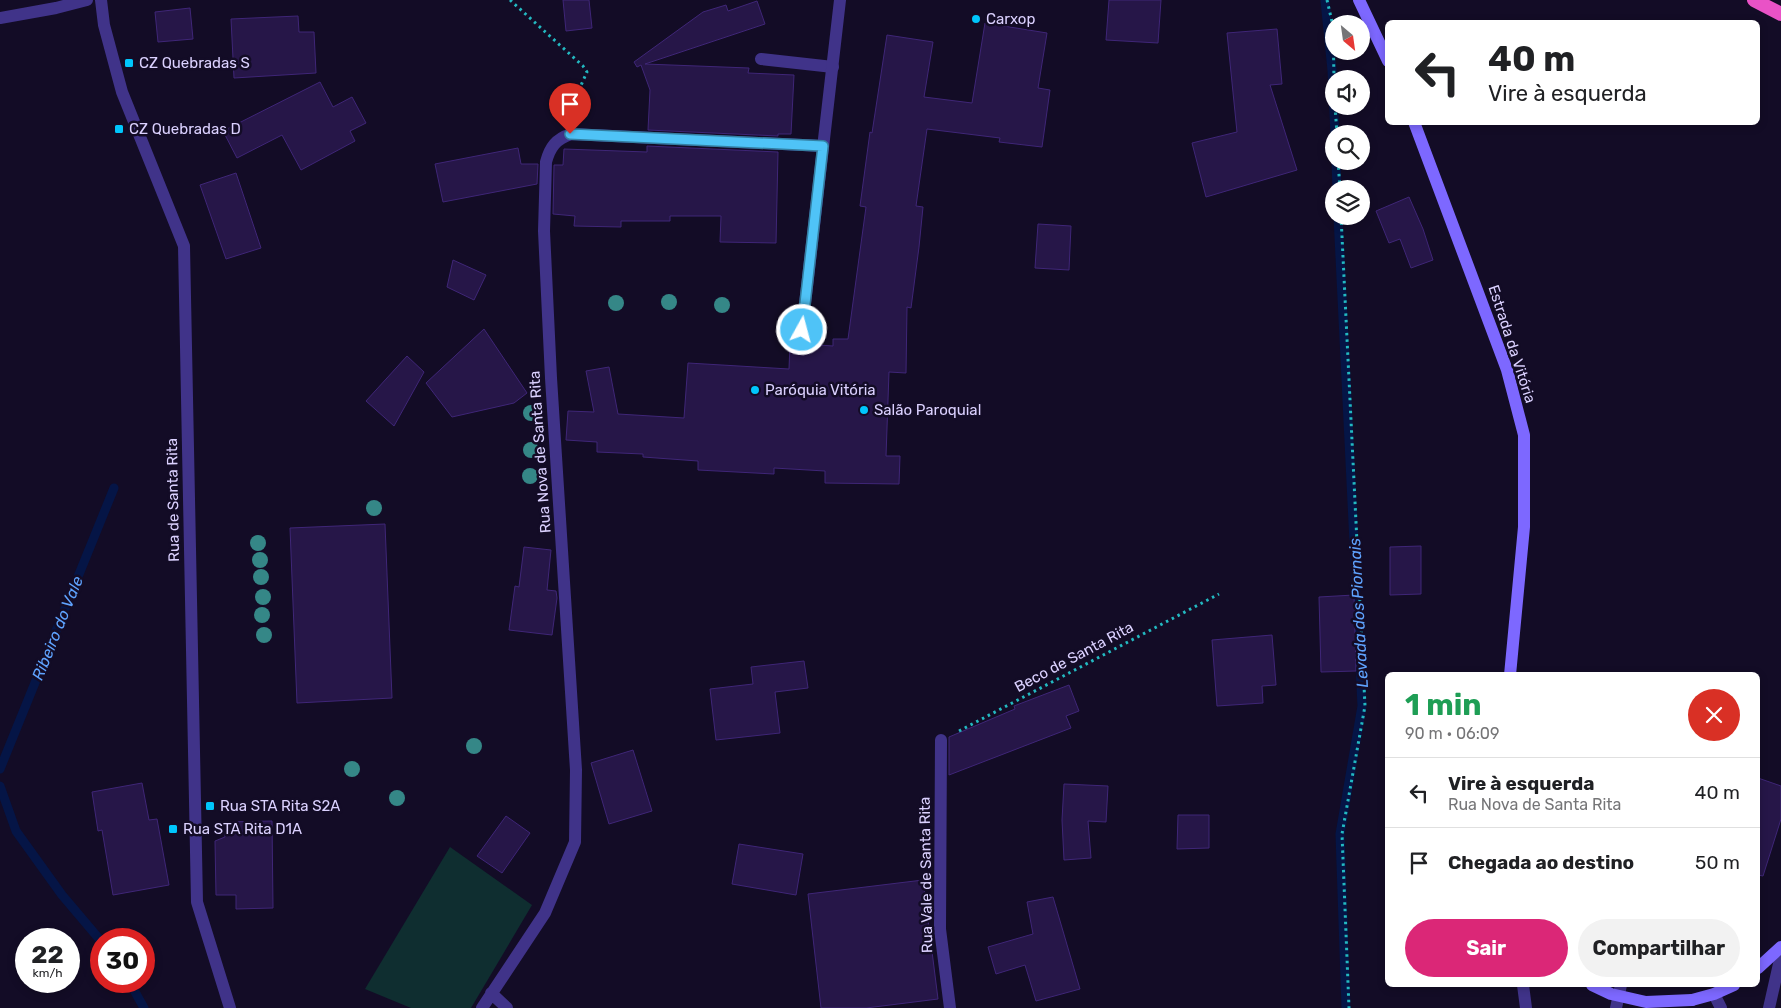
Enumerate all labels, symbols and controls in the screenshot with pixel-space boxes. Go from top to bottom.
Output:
place label: Carxop [986,10,1035,28]
marker: Carxop [970,13,982,25]
north arrow [1325,15,1370,60]
map controls [1325,15,1370,225]
text: 40 m [1488,38,1575,80]
icon: left [1405,40,1470,105]
place label: CZ Quebradas S [139,54,250,72]
marker: CZ Quebradas S [123,57,135,69]
button: sound [1325,70,1370,115]
text: Vire à esquerda [1488,80,1647,107]
pin [549,83,591,134]
icon: arrive [556,90,584,118]
place label: CZ Quebradas D [129,120,241,138]
marker: CZ Quebradas D [113,123,125,135]
button: search [1325,125,1370,170]
button: layers [1325,180,1370,225]
street label: Estrada da Vitória [1484,283,1540,405]
position arrow [775,303,827,355]
street label: Rua Nova de Santa Rita [525,370,555,534]
place label: Paróquia Vitória [765,381,876,399]
marker: Paróquia Vitória [749,384,761,396]
place label: Salão Paroquial [874,401,981,419]
marker: Salão Paroquial [858,404,870,416]
street label: Rua de Santa Rita [163,438,183,562]
water label: Levada dos Piornais [1345,538,1372,688]
water label: Ribeiro do Vale [28,573,87,683]
street label: Beco de Santa Rita [1012,618,1136,696]
text: 1 min [1405,687,1482,723]
button: close [1688,689,1740,741]
text: 90 m · 06:09 [1405,724,1499,743]
text: Vire à esquerda [1448,772,1595,795]
icon: left [1405,779,1433,807]
text: 40 m [1695,781,1740,804]
text: Rua Nova de Santa Rita [1448,795,1621,814]
place label: Rua STA Rita S2A [220,797,340,815]
street label: Rua Vale de Santa Rita [916,797,936,953]
marker: Rua STA Rita S2A [204,800,216,812]
place label: Rua STA Rita D1A [183,820,302,838]
marker: Rua STA Rita D1A [167,823,179,835]
icon: arrive [1405,849,1433,877]
text: Chegada ao destino [1448,851,1634,874]
text: 50 m [1695,851,1740,874]
button: Sair [1405,919,1568,977]
button: Compartilhar [1578,919,1740,977]
speed limit sign: 30 [90,928,155,993]
text: 22 [31,940,64,969]
text: km/h [33,966,62,980]

